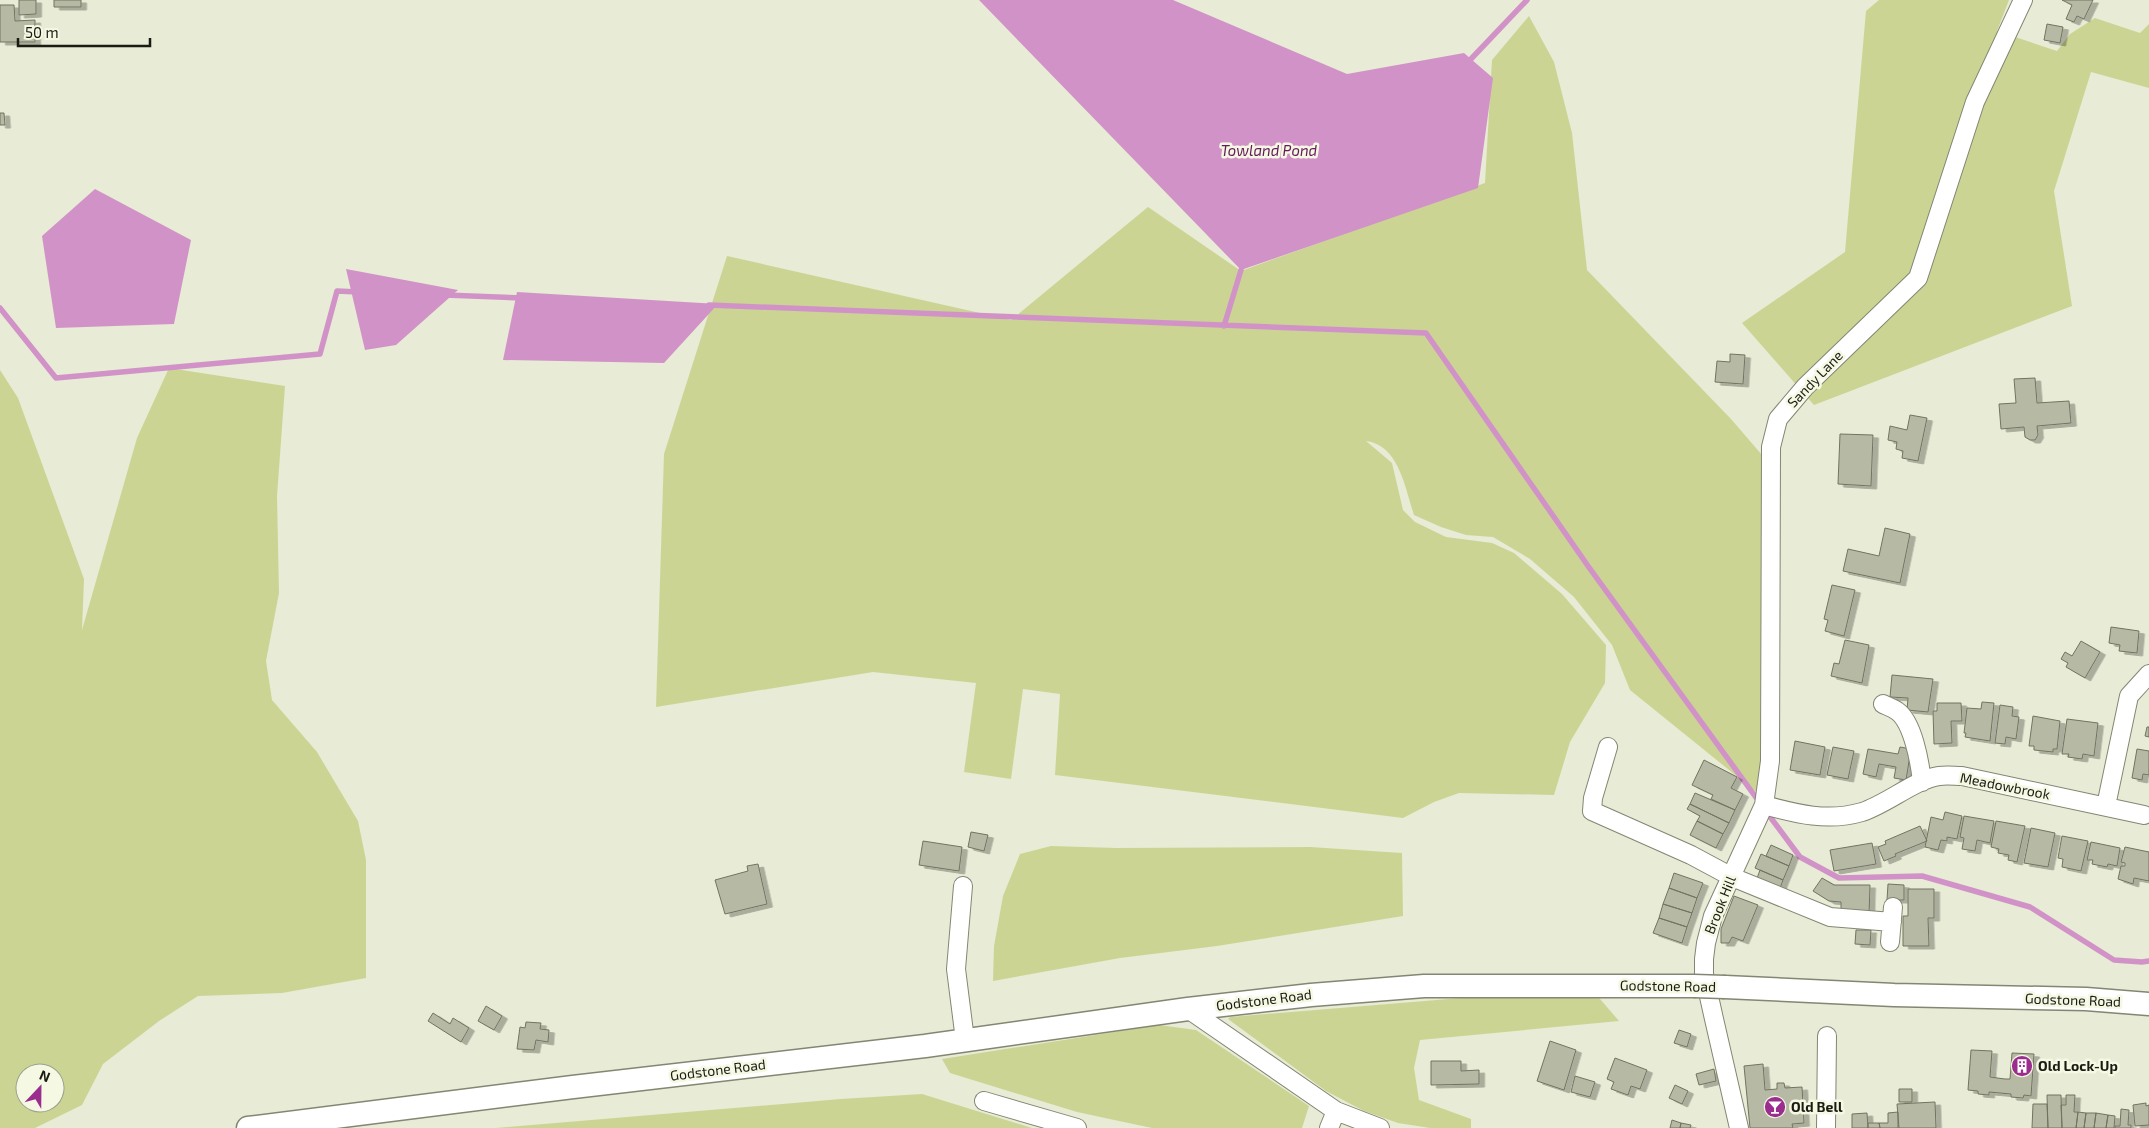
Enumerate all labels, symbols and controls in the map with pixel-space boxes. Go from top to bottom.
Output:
scale bar [18,15,150,47]
text: 50 m [25,23,59,41]
water label: Towland Pond [1221,141,1318,159]
street label: Sandy Lane [1783,347,1846,411]
street label: Meadowbrook [1959,768,2052,803]
street label: Brook Hill [1700,872,1739,936]
street label: Godstone Road [1620,976,1716,995]
street label: Godstone Road [1215,985,1313,1014]
street label: Godstone Road [2025,989,2121,1010]
building icon: Old Lock-Up [2010,1054,2034,1078]
street label: Godstone Road [669,1055,767,1084]
place label: Old Lock-Up [2038,1057,2118,1074]
north arrow [15,1063,65,1113]
text: N [37,1066,53,1085]
bar icon: Old Bell [1763,1095,1787,1119]
place label: Old Bell [1791,1098,1843,1115]

